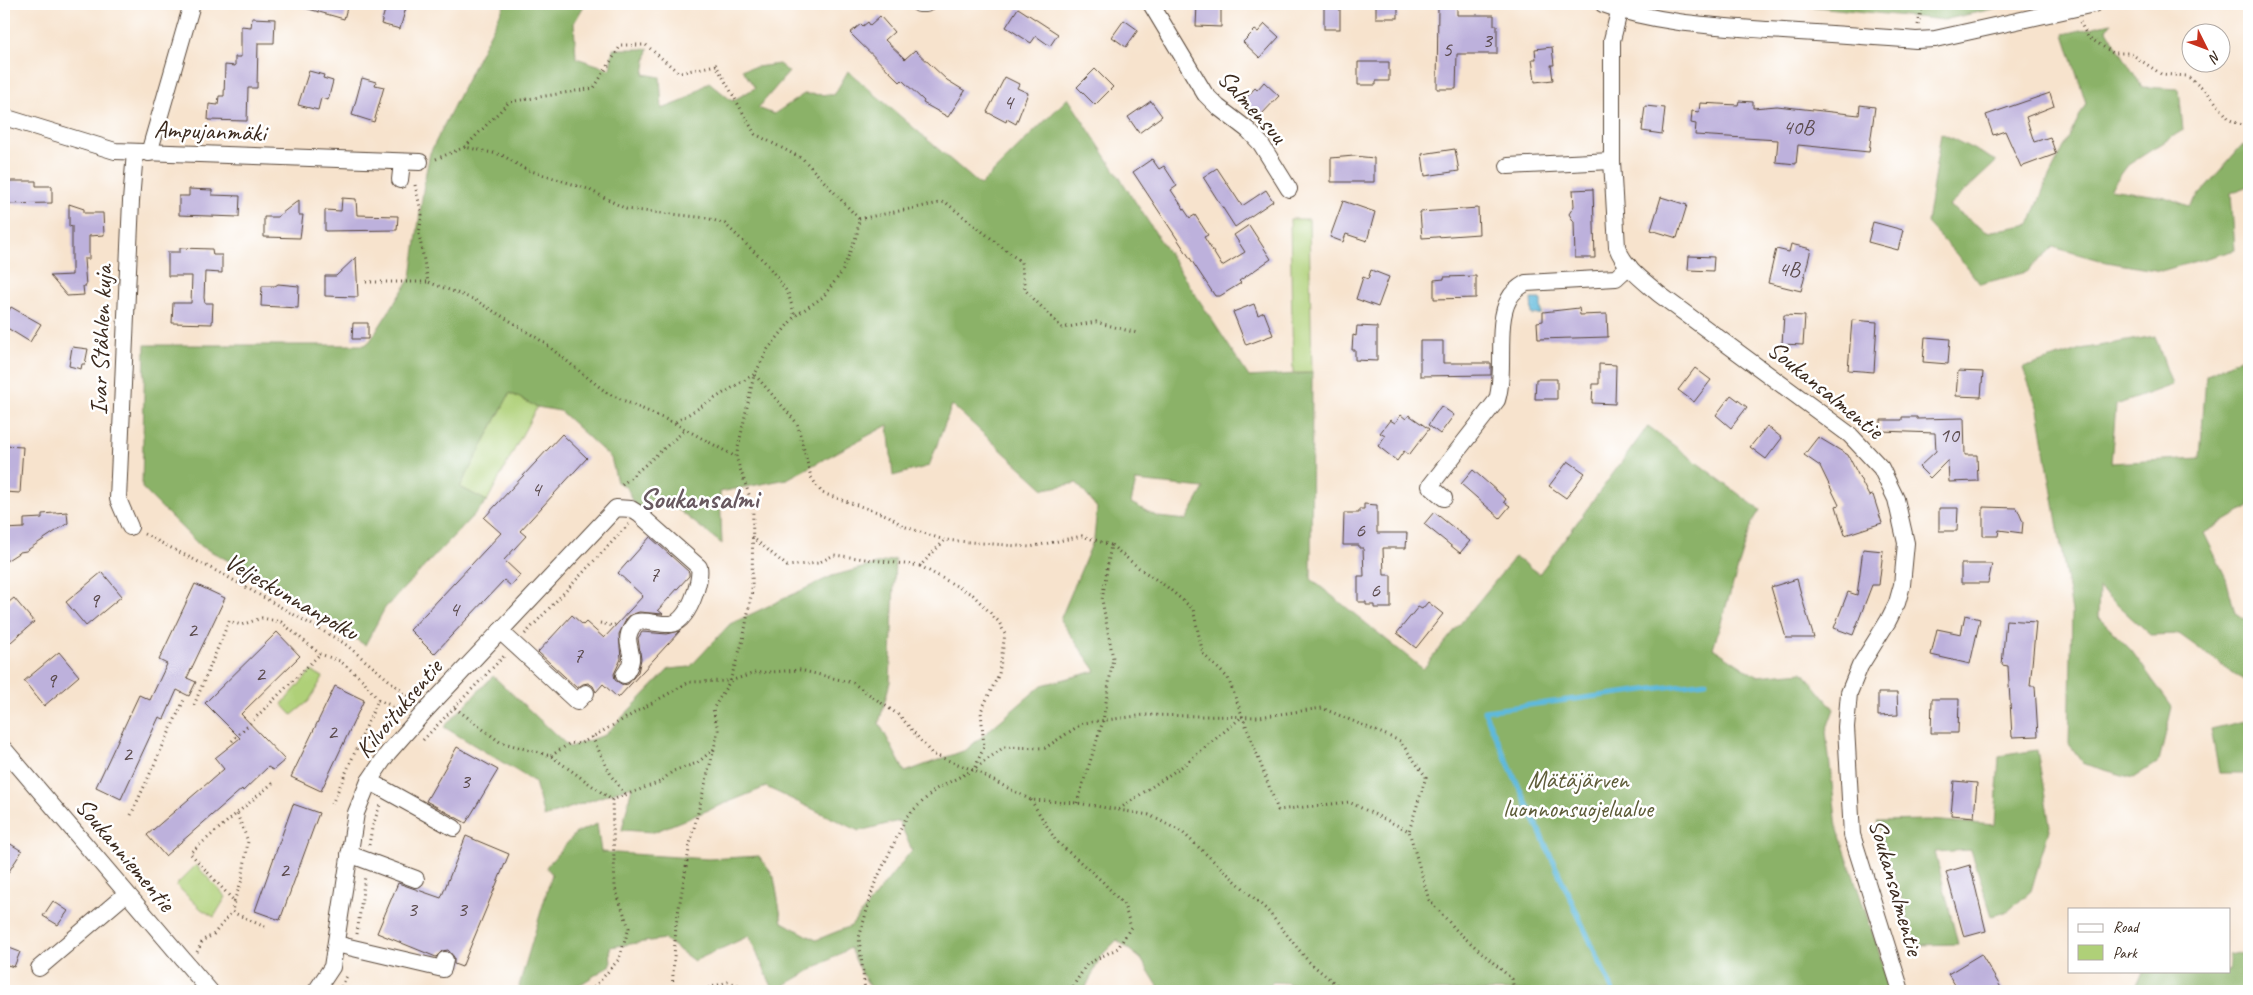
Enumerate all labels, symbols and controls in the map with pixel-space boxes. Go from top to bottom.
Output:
north arrow [2180,22,2230,72]
house number: 3 [1482,26,1494,54]
house number: 5 [1442,35,1453,63]
text: N [2205,47,2225,67]
street label: Salmensuu [1211,63,1295,152]
house number: 4 [1003,88,1015,116]
street label: Ampujanmäki [153,113,270,149]
house number: 40B [1782,113,1815,141]
house number: 4B [1778,255,1801,283]
street label: Ivar Ståhlen kuja [82,262,120,415]
street label: Soukansalmentie [1761,333,1891,447]
house number: 10 [1939,421,1961,449]
house number: 4 [531,475,543,503]
district label: Soukansalmi [639,481,762,516]
house number: 6 [1355,516,1366,544]
street label: Veljeskunnanpolku [219,546,366,649]
house number: 7 [649,560,660,588]
house number: 6 [1370,576,1381,604]
house number: 9 [89,586,101,614]
house number: 4 [449,595,461,623]
house number: 2 [187,616,199,644]
house number: 7 [573,641,584,669]
street label: Kilvoituksentie [348,651,451,765]
house number: 2 [255,660,267,688]
house number: 9 [46,666,58,694]
house number: 2 [327,718,339,746]
house number: 2 [122,740,134,768]
park label: Mätäjärven luonnonsuojelualue [1503,764,1655,825]
house number: 3 [460,767,472,795]
street label: Soukanniementie [68,791,183,920]
street label: Soukansalmentie [1861,816,1931,961]
house number: 2 [279,856,291,884]
house number: 3 [407,895,419,923]
house number: 3 [457,895,469,923]
legend [2068,908,2230,972]
text: Road [2113,918,2140,937]
text: Park [2113,944,2138,963]

